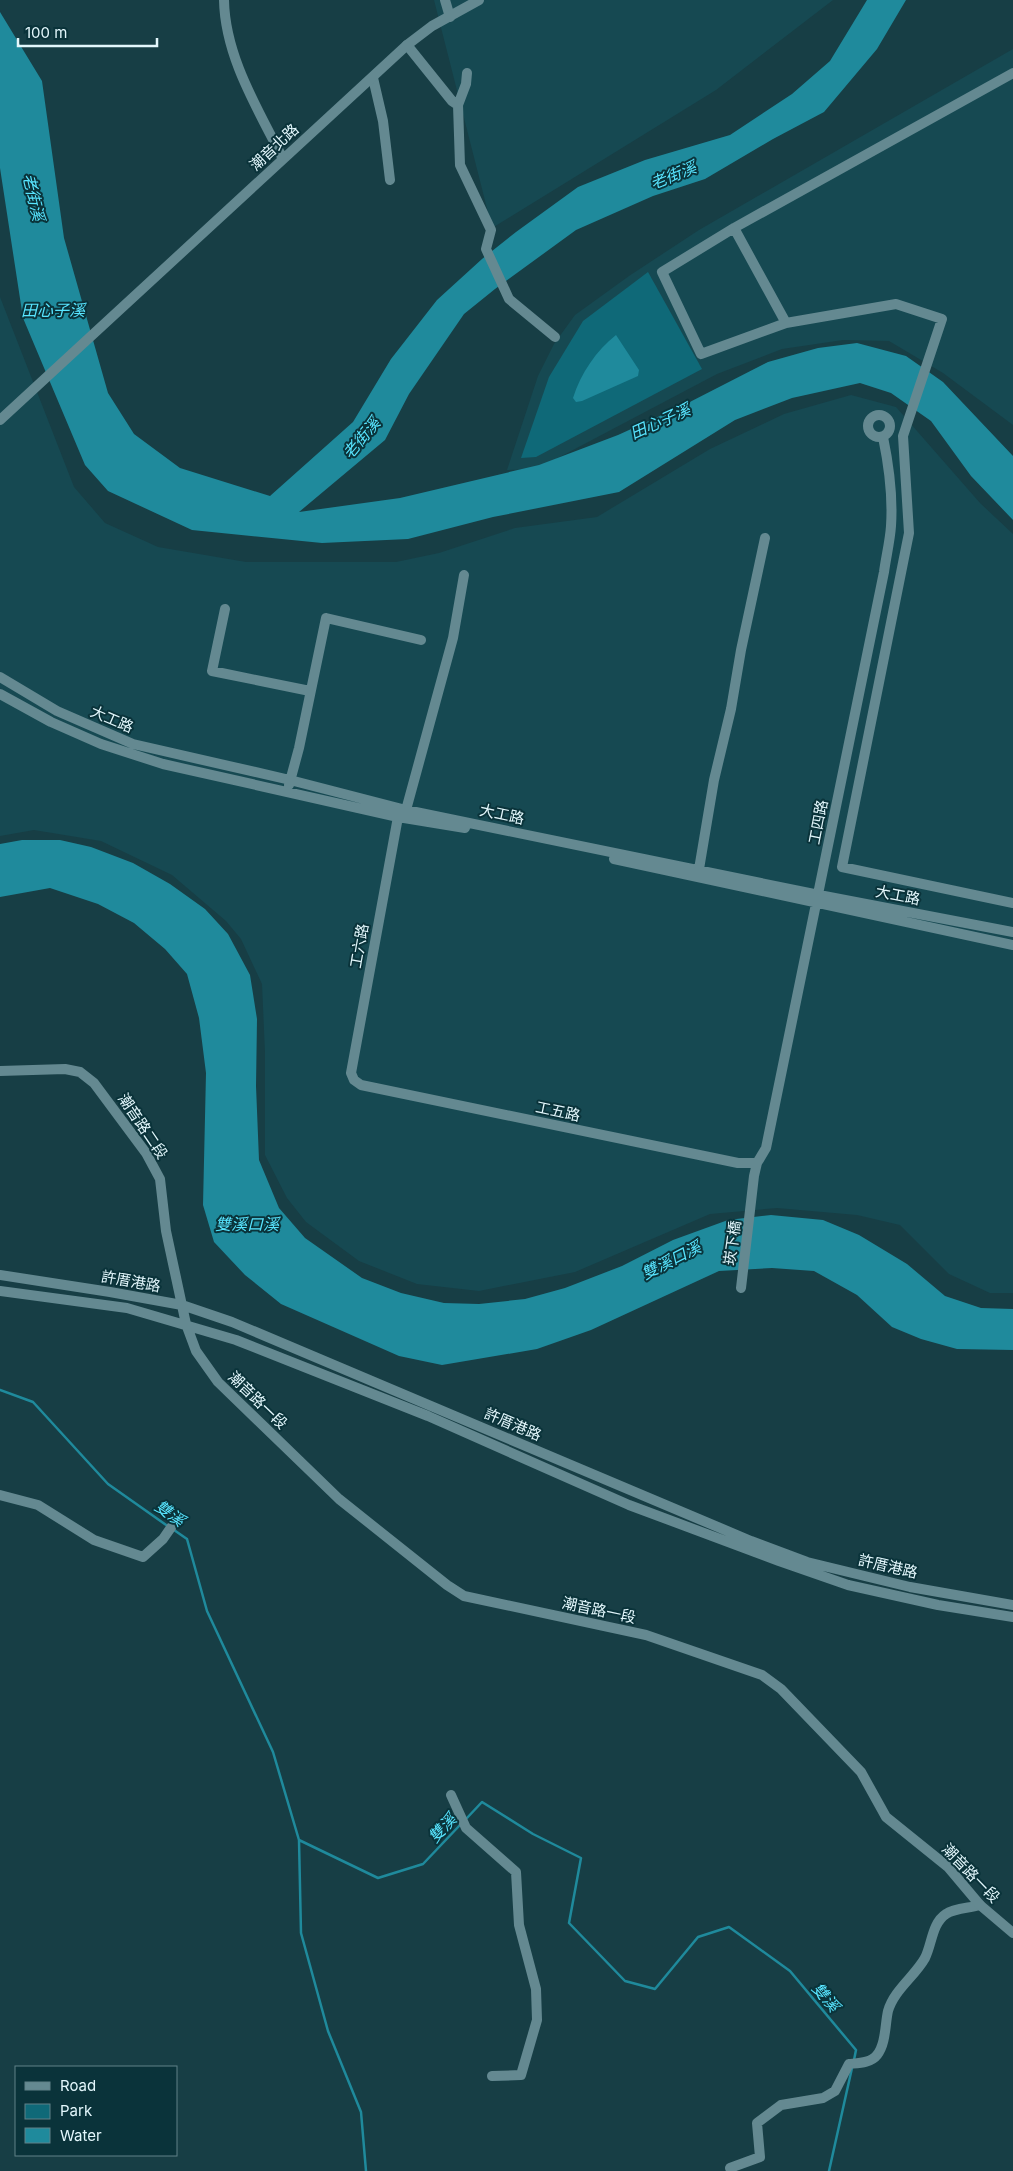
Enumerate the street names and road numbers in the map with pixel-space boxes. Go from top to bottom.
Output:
street label: 潮音北路 [246,120,302,174]
street label: 大工路 [88,701,136,737]
street label: 工四路 [804,798,832,846]
street label: 大工路 [478,800,526,828]
street label: 大工路 [874,881,922,909]
street label: 工六路 [346,922,372,970]
street label: 潮音路二段 [114,1090,172,1162]
street label: 工五路 [534,1097,582,1125]
street label: 崁下橋 [719,1219,745,1267]
street label: 許厝港路 [100,1266,162,1296]
street label: 潮音路一段 [224,1367,292,1433]
street label: 許厝港路 [482,1404,544,1444]
street label: 許厝港路 [857,1550,919,1582]
street label: 潮音路一段 [560,1593,638,1627]
street label: 潮音路一段 [938,1839,1004,1907]

